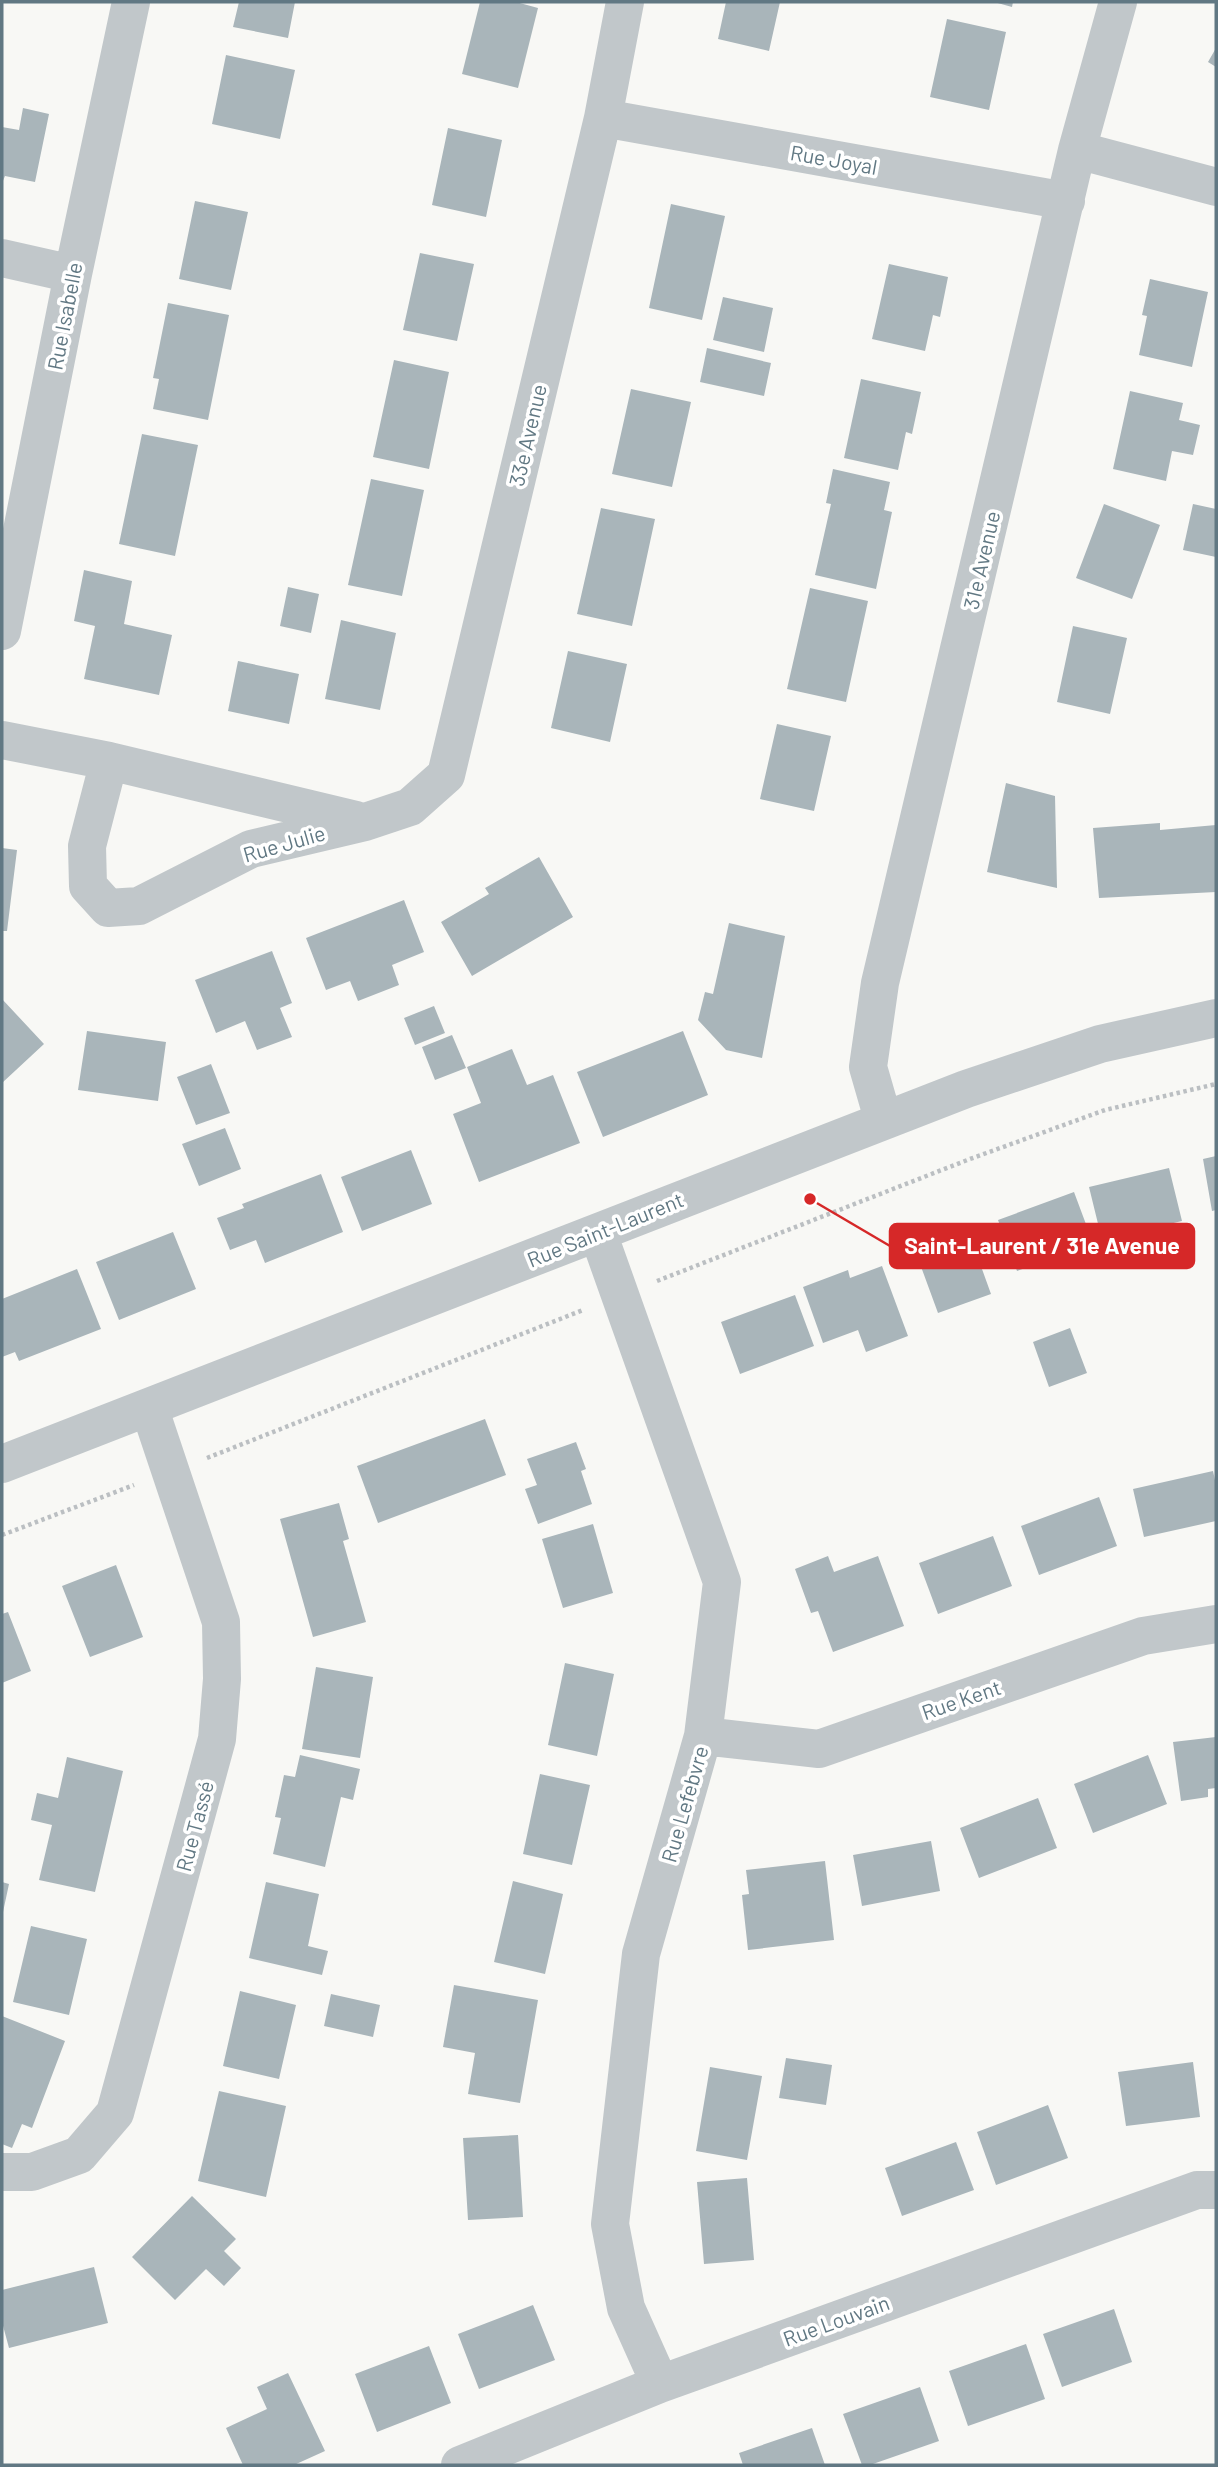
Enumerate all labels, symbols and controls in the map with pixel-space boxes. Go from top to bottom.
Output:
street label: Rue Joyal [789,139,879,179]
street label: Rue Isabelle [41,260,87,372]
street label: 33e Avenue [503,382,551,488]
street label: 31e Avenue [958,508,1004,612]
street label: Rue Julie [240,819,328,867]
street label: Rue Saint-Laurent [523,1186,687,1272]
callout: Saint-Laurent / 31e Avenue [890,1224,1194,1268]
text: Saint-Laurent / 31e Avenue [904,1231,1180,1259]
street label: Rue Kent [918,1674,1004,1724]
street label: Rue Lefebvre [655,1743,713,1865]
street label: Rue Tassé [170,1778,218,1874]
street label: Rue Louvain [779,2289,893,2351]

